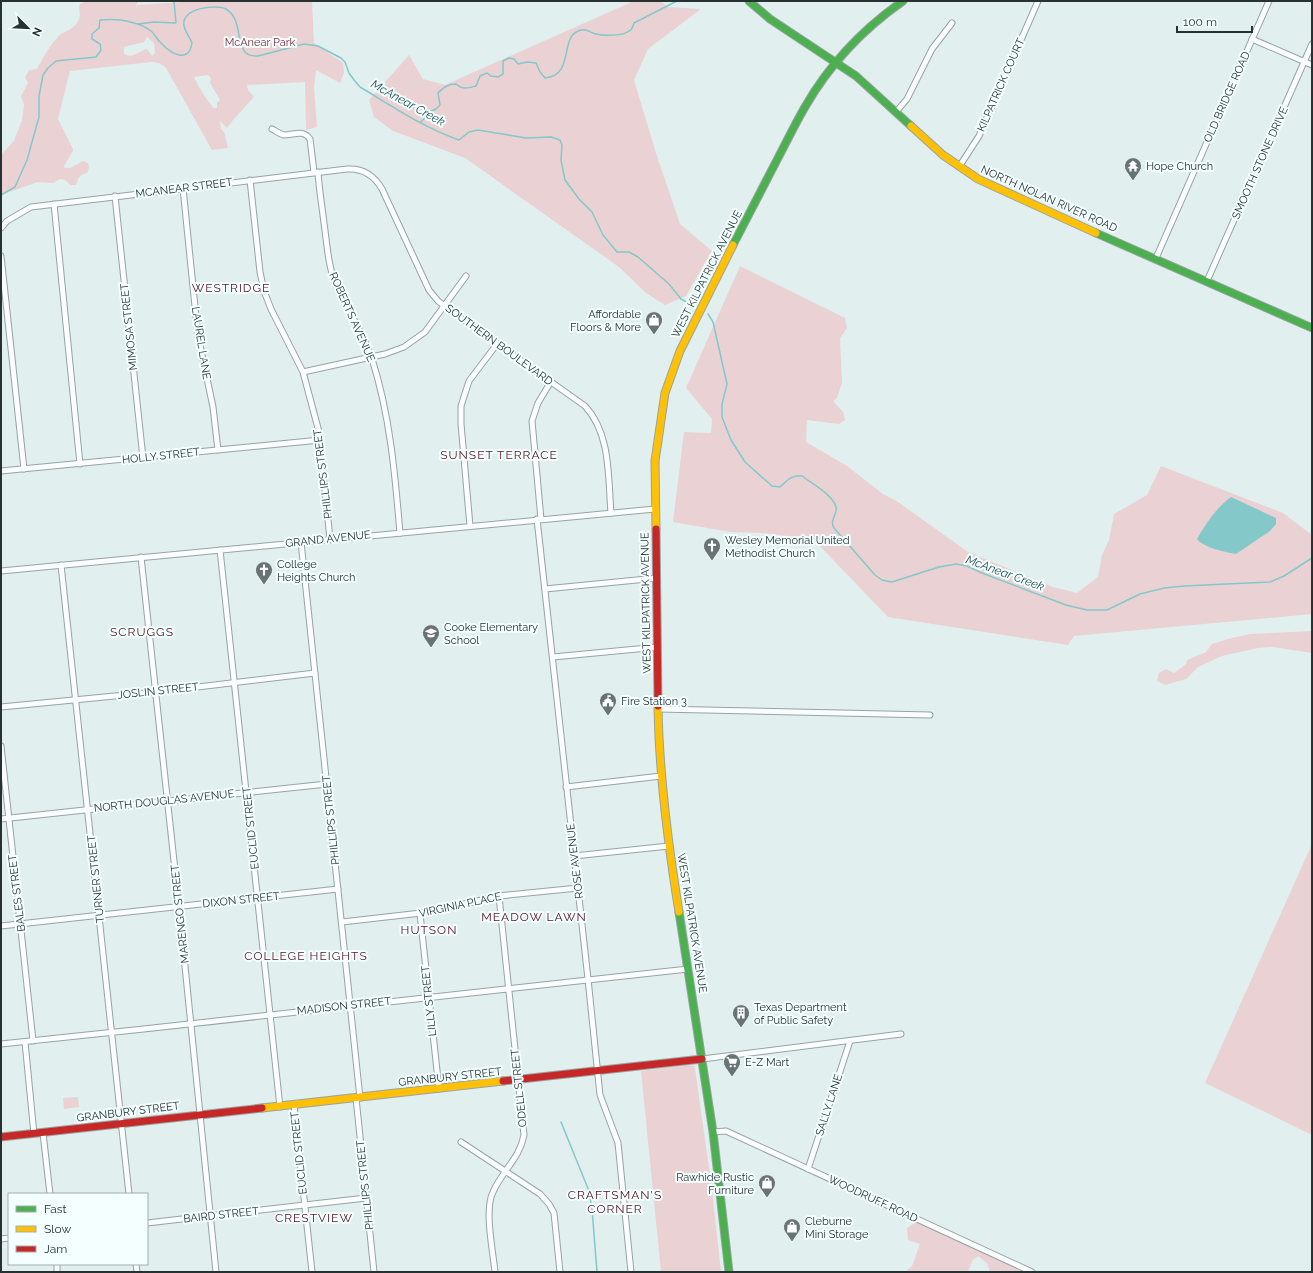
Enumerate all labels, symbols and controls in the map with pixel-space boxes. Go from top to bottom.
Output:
north arrow [8,8,48,48]
scale bar [1177,8,1252,34]
text: 100 m [1183,15,1217,29]
text: N [29,25,44,38]
park label: McAnear Park [225,36,296,49]
street label: KILPATRICK COURT [975,36,1028,134]
street label: OLD BRIDGE ROAD [1201,49,1253,145]
water label: McAnear Creek [369,77,448,129]
street label: SMOOTH STONE DRIVE [1229,105,1291,221]
temple icon: Hope Church [1123,156,1143,181]
place label: Hope Church [1146,160,1213,173]
street label: NORTH NOLAN RIVER ROAD [979,163,1119,235]
street label: MCANEAR STREET [135,176,234,200]
street label: WEST KILPATRICK AVENUE [669,208,745,340]
street label: ROBERTS AVENUE [326,270,378,364]
district label: WESTRIDGE [192,281,270,295]
street label: MIMOSA STREET [118,283,140,371]
street label: SOUTHERN BOULEVARD [443,302,555,388]
street label: LAUREL LANE [189,306,213,381]
place label: Affordable Floors & More [570,308,642,334]
shop icon: Affordable Floors & More [644,310,664,335]
street label: PHILLIPS STREET [311,428,335,520]
street label: HOLLY STREET [121,445,201,467]
district label: SUNSET TERRACE [440,448,558,462]
street label: GRAND AVENUE [285,528,372,550]
street label: WEST KILPATRICK AVENUE [638,532,654,674]
place label: Wesley Memorial United Methodist Church [725,534,850,560]
church icon: Wesley Memorial United Methodist Church [702,536,722,561]
water label: McAnear Creek [964,552,1047,594]
place label: College Heights Church [277,558,355,584]
church icon: College Heights Church [254,560,274,585]
place label: Cooke Elementary School [444,621,538,647]
school or university icon: Cooke Elementary School [421,623,441,648]
district label: SCRUGGS [110,625,174,639]
street label: JOSLIN STREET [117,680,199,702]
public building icon: Fire Station 3 [598,691,618,716]
place label: Fire Station 3 [621,695,687,708]
street label: PHILLIPS STREET [320,774,342,866]
street label: EUCLID STREET [240,786,262,870]
street label: NORTH DOUGLAS AVENUE [93,787,235,815]
street label: ROSE AVENUE [564,822,586,899]
street label: TURNER STREET [85,834,107,923]
street label: WEST KILPATRICK AVENUE [675,852,710,994]
street label: BALES STREET [6,853,28,932]
street label: MARENGO STREET [168,864,192,964]
street label: DIXON STREET [202,889,280,911]
street label: VIRGINIA PLACE [418,890,503,920]
district label: MEADOW LAWN [481,910,587,924]
district label: HUTSON [401,923,457,937]
district label: COLLEGE HEIGHTS [244,949,368,963]
street label: LILLY STREET [419,965,439,1037]
street label: MADISON STREET [296,995,392,1017]
place label: Texas Department of Public Safety [754,1001,847,1027]
building icon: Texas Department of Public Safety [731,1003,751,1028]
street label: ODELL STREET [508,1048,530,1128]
supermarket icon: E-Z Mart [722,1052,742,1077]
place label: E-Z Mart [745,1056,789,1069]
street label: GRANBURY STREET [398,1065,503,1089]
street label: SALLY LANE [813,1072,845,1138]
street label: GRANBURY STREET [76,1099,181,1125]
street label: EUCLID STREET [288,1111,310,1195]
street label: PHILLIPS STREET [354,1139,376,1231]
place label: Rawhide Rustic Furniture [676,1171,755,1197]
shop icon: Rawhide Rustic Furniture [757,1173,777,1198]
street label: WOODRUFF ROAD [826,1173,920,1225]
district label: CRAFTSMAN'S CORNER [568,1188,662,1216]
legend [8,1193,148,1265]
text: Fast [44,1202,67,1216]
street label: BAIRD STREET [183,1205,260,1225]
district label: CRESTVIEW [275,1211,353,1225]
place label: Cleburne Mini Storage [805,1215,869,1241]
shop icon: Cleburne Mini Storage [782,1217,802,1242]
text: Slow [44,1222,71,1236]
text: Jam [44,1242,67,1256]

